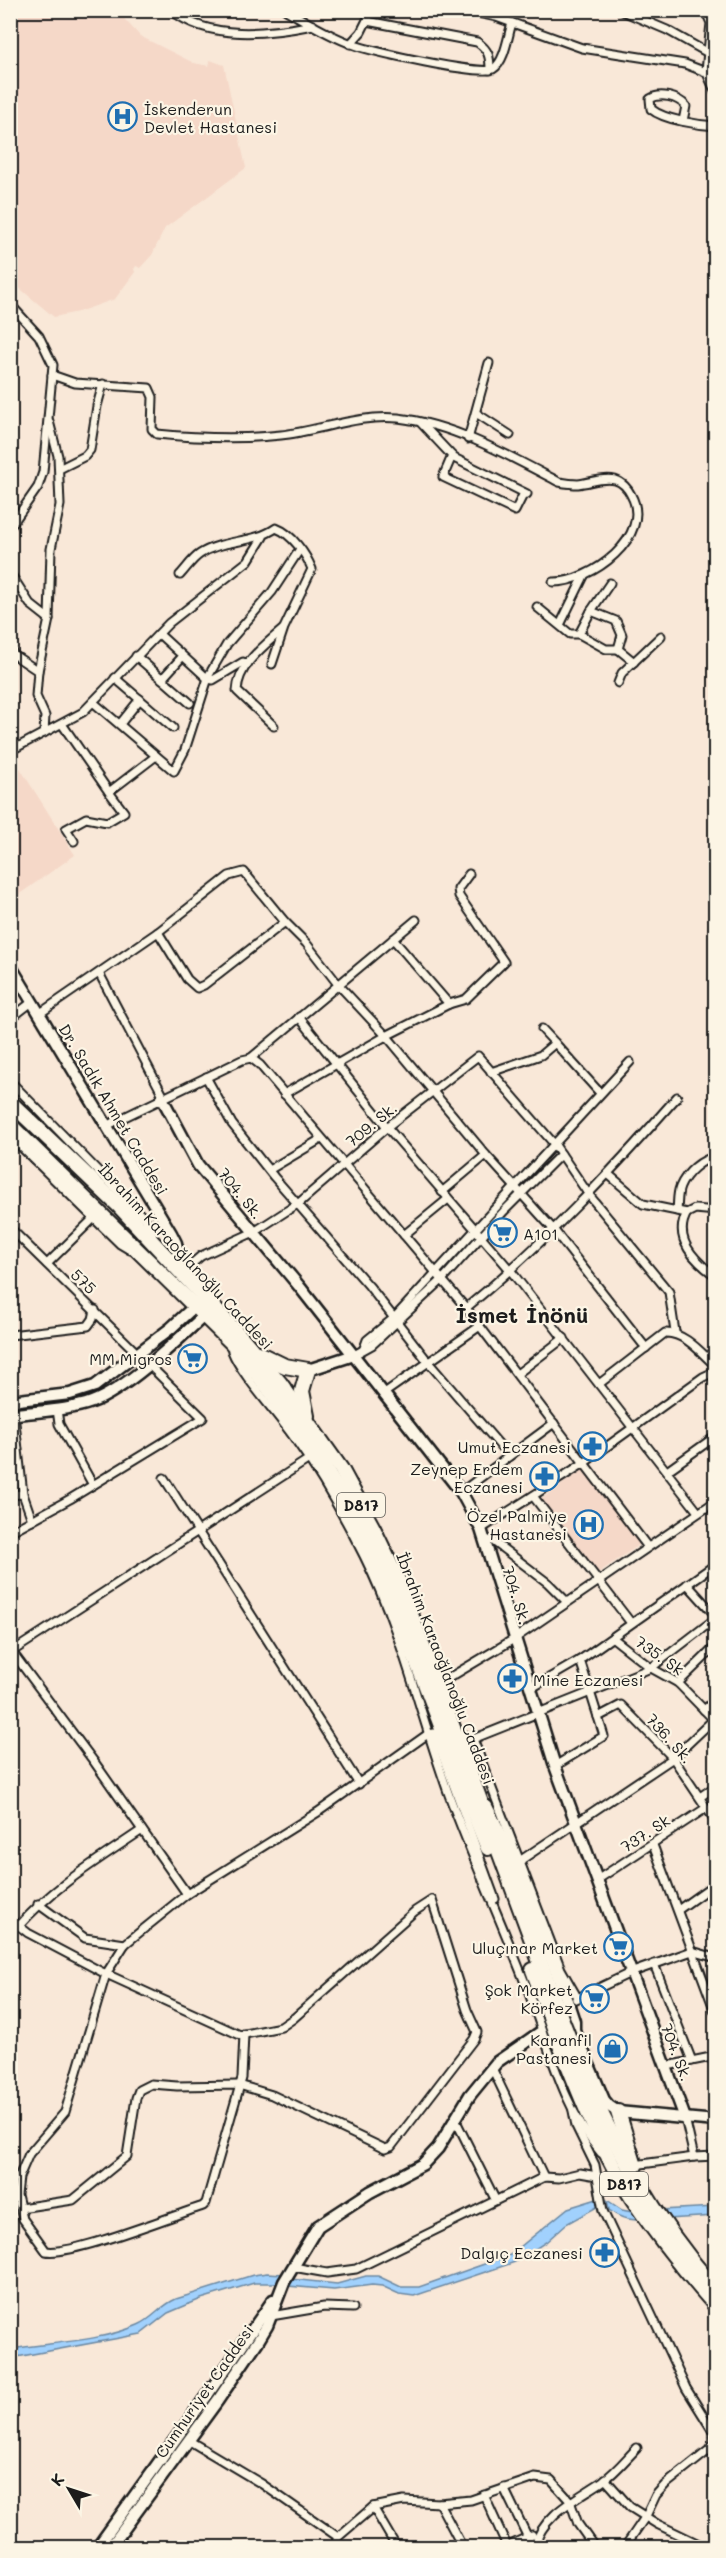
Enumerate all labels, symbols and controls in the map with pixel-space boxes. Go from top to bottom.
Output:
place label: İskenderun Devlet Hastanesi [144,98,277,137]
hospital icon: İskenderun Devlet Hastanesi [107,101,139,133]
street label: Dr. Sadık Ahmet Caddesi [55,1020,173,1198]
street label: 709. Sk. [341,1097,401,1151]
street label: İbrahim Karaoğlanoğlu Caddesi [94,1158,278,1354]
street label: 704. Sk. [214,1163,268,1223]
supermarket icon: A101 [486,1217,518,1249]
place label: A101 [523,1223,558,1244]
street label: 575 [67,1264,101,1298]
district label: İsmet İnönü [455,1300,589,1329]
supermarket icon: MM Migros [177,1342,209,1374]
place label: MM Migros [89,1348,172,1369]
pharmacy icon: Umut Eczanesi [576,1430,608,1462]
place label: Umut Eczanesi [458,1436,571,1457]
place label: Zeynep Erdem Eczanesi [410,1458,523,1497]
pharmacy icon: Zeynep Erdem Eczanesi [528,1461,560,1493]
road number: D817 [337,1493,385,1517]
place label: Özel Palmiye Hastanesi [467,1505,567,1544]
hospital icon: Özel Palmiye Hastanesi [572,1508,604,1540]
street label: İbrahim Karaoğlanoğlu Caddesi [392,1549,500,1787]
street label: 704. Sk. [498,1563,536,1627]
street label: 735. Sk [631,1631,689,1679]
pharmacy icon: Mine Eczanesi [496,1663,528,1695]
place label: Mine Eczanesi [533,1669,643,1690]
street label: 736. Sk. [642,1709,698,1767]
street label: 737. Sk [616,1809,674,1857]
supermarket icon: Uluçınar Market [603,1931,635,1963]
place label: Uluçınar Market [472,1937,598,1958]
place label: Şok Market Körfez [485,1979,573,2018]
supermarket icon: Şok Market Körfez [578,1982,610,2014]
street label: 704. Sk. [656,2020,698,2084]
place label: Karanfil Pastanesi [516,2029,592,2068]
shop icon: Karanfil Pastanesi [597,2032,629,2064]
road number: D817 [600,2172,648,2196]
pharmacy icon: Dalgıç Eczanesi [588,2236,620,2268]
place label: Dalgıç Eczanesi [460,2242,583,2263]
street label: Cumhuriyet Caddesi [150,2320,258,2462]
north arrow [39,2459,99,2519]
text: K [45,2469,68,2490]

